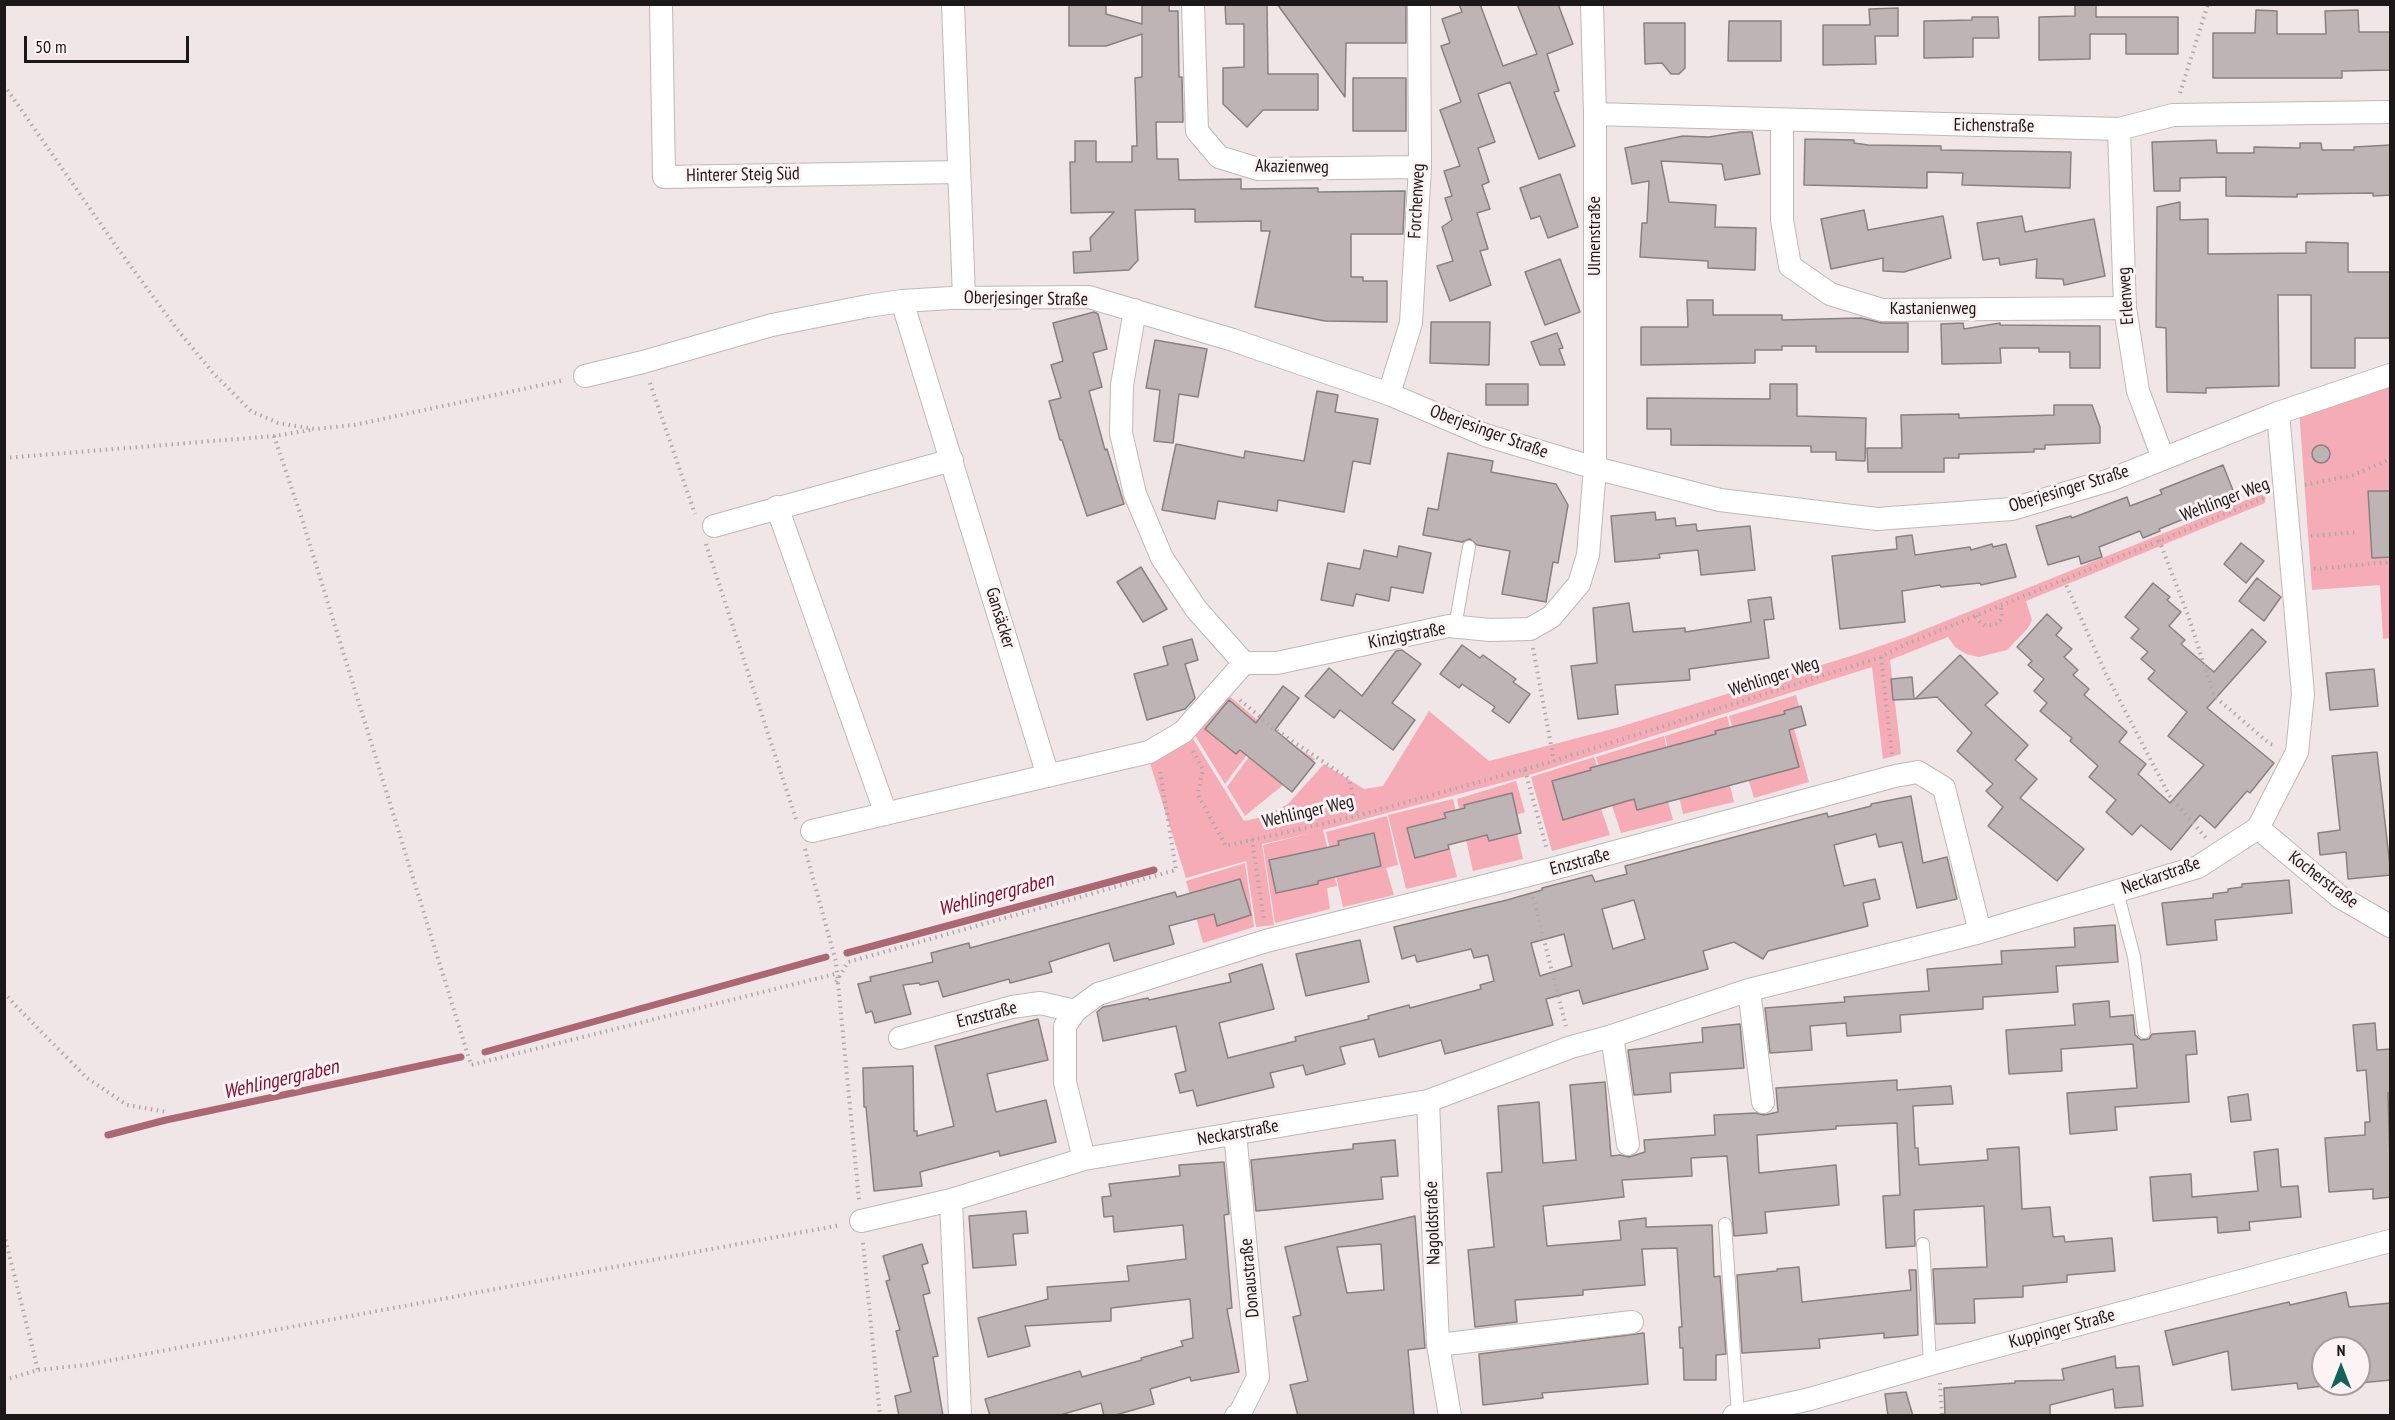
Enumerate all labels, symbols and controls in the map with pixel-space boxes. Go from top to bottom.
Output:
scale bar [27,24,192,62]
text: 50 m [35,35,67,58]
street label: Eichenstraße [1953,114,2035,138]
street label: Akazienweg [1255,156,1329,178]
street label: Hinterer Steig Süd [686,163,800,187]
street label: Forchenweg [1404,163,1430,239]
street label: Ulmenstraße [1584,196,1606,276]
street label: Erlenweg [2113,266,2139,326]
street label: Oberjesinger Straße [964,287,1088,311]
street label: Kastanienweg [1890,298,1976,320]
street label: Oberjesinger Straße [1427,401,1551,463]
street label: Oberjesinger Straße [2006,461,2132,517]
street label: Wehlinger Weg [2178,473,2272,527]
street label: Gansäcker [980,585,1020,651]
street label: Kinzigstraße [1367,618,1447,654]
street label: Wehlinger Weg [1726,652,1822,702]
street label: Wehlinger Weg [1260,791,1356,833]
street label: Enzstraße [1548,844,1612,880]
street label: Kocherstraße [2284,847,2362,913]
street label: Neckarstraße [2119,852,2203,900]
water label: Wehlingergraben [936,868,1056,922]
street label: Enzstraße [955,997,1019,1033]
water label: Wehlingergraben [221,1055,341,1105]
street label: Neckarstraße [1196,1115,1280,1151]
street label: Nagoldstraße [1421,1181,1445,1265]
street label: Donaustraße [1236,1237,1264,1319]
street label: Kuppinger Straße [2007,1304,2117,1354]
north arrow [2311,1336,2371,1396]
text: N [2337,1340,2345,1360]

